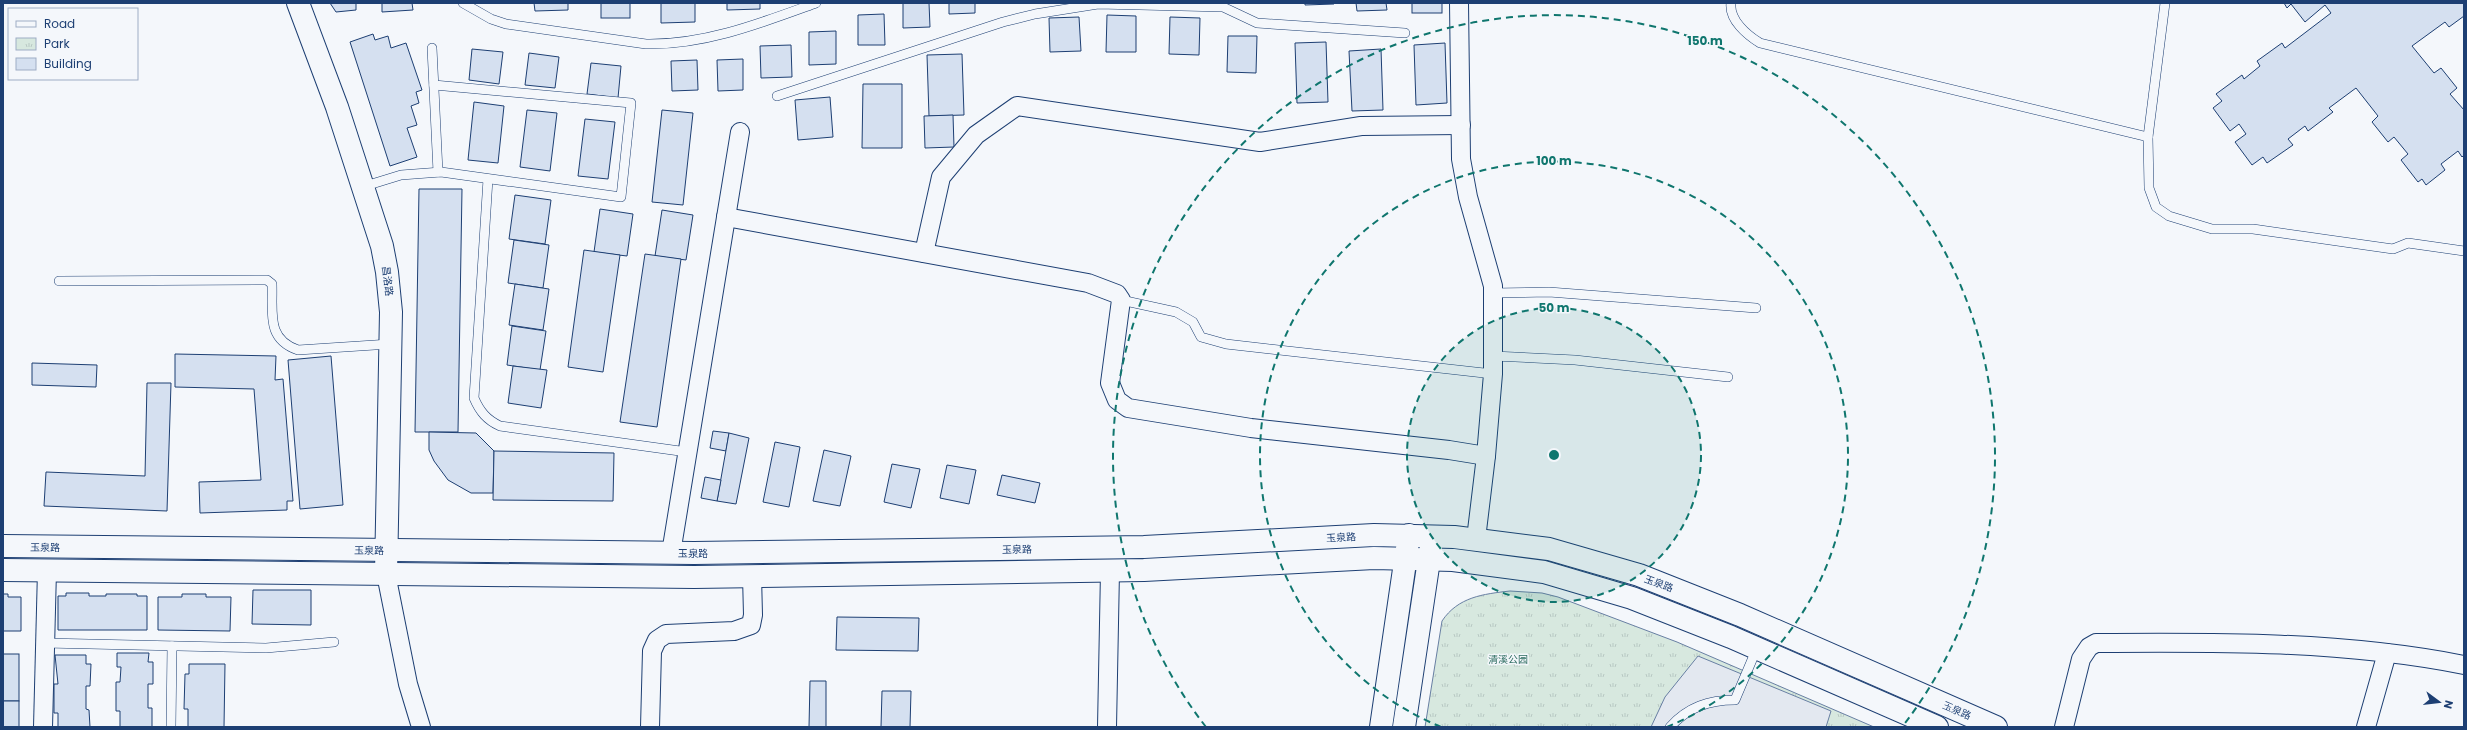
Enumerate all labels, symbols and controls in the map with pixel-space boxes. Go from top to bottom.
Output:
legend [8,8,138,80]
text: Road [44,15,75,32]
text: 150 m [1687,32,1723,49]
text: Park [44,35,71,52]
text: Building [44,55,92,72]
text: 100 m [1536,152,1572,169]
street label: 昌洛路 [378,265,397,297]
text: 50 m [1539,299,1570,316]
centre of rings [1547,448,1561,462]
street label: 玉泉路 [1326,529,1356,546]
street label: 玉泉路 [30,540,60,555]
street label: 玉泉路 [1002,542,1032,557]
street label: 玉泉路 [354,543,384,558]
street label: 玉泉路 [678,546,708,561]
street label: 玉泉路 [1642,571,1675,596]
park label: 清溪公园 [1488,652,1528,667]
north arrow [2419,682,2459,722]
street label: 玉泉路 [1940,698,1974,723]
text: N [2440,699,2457,711]

